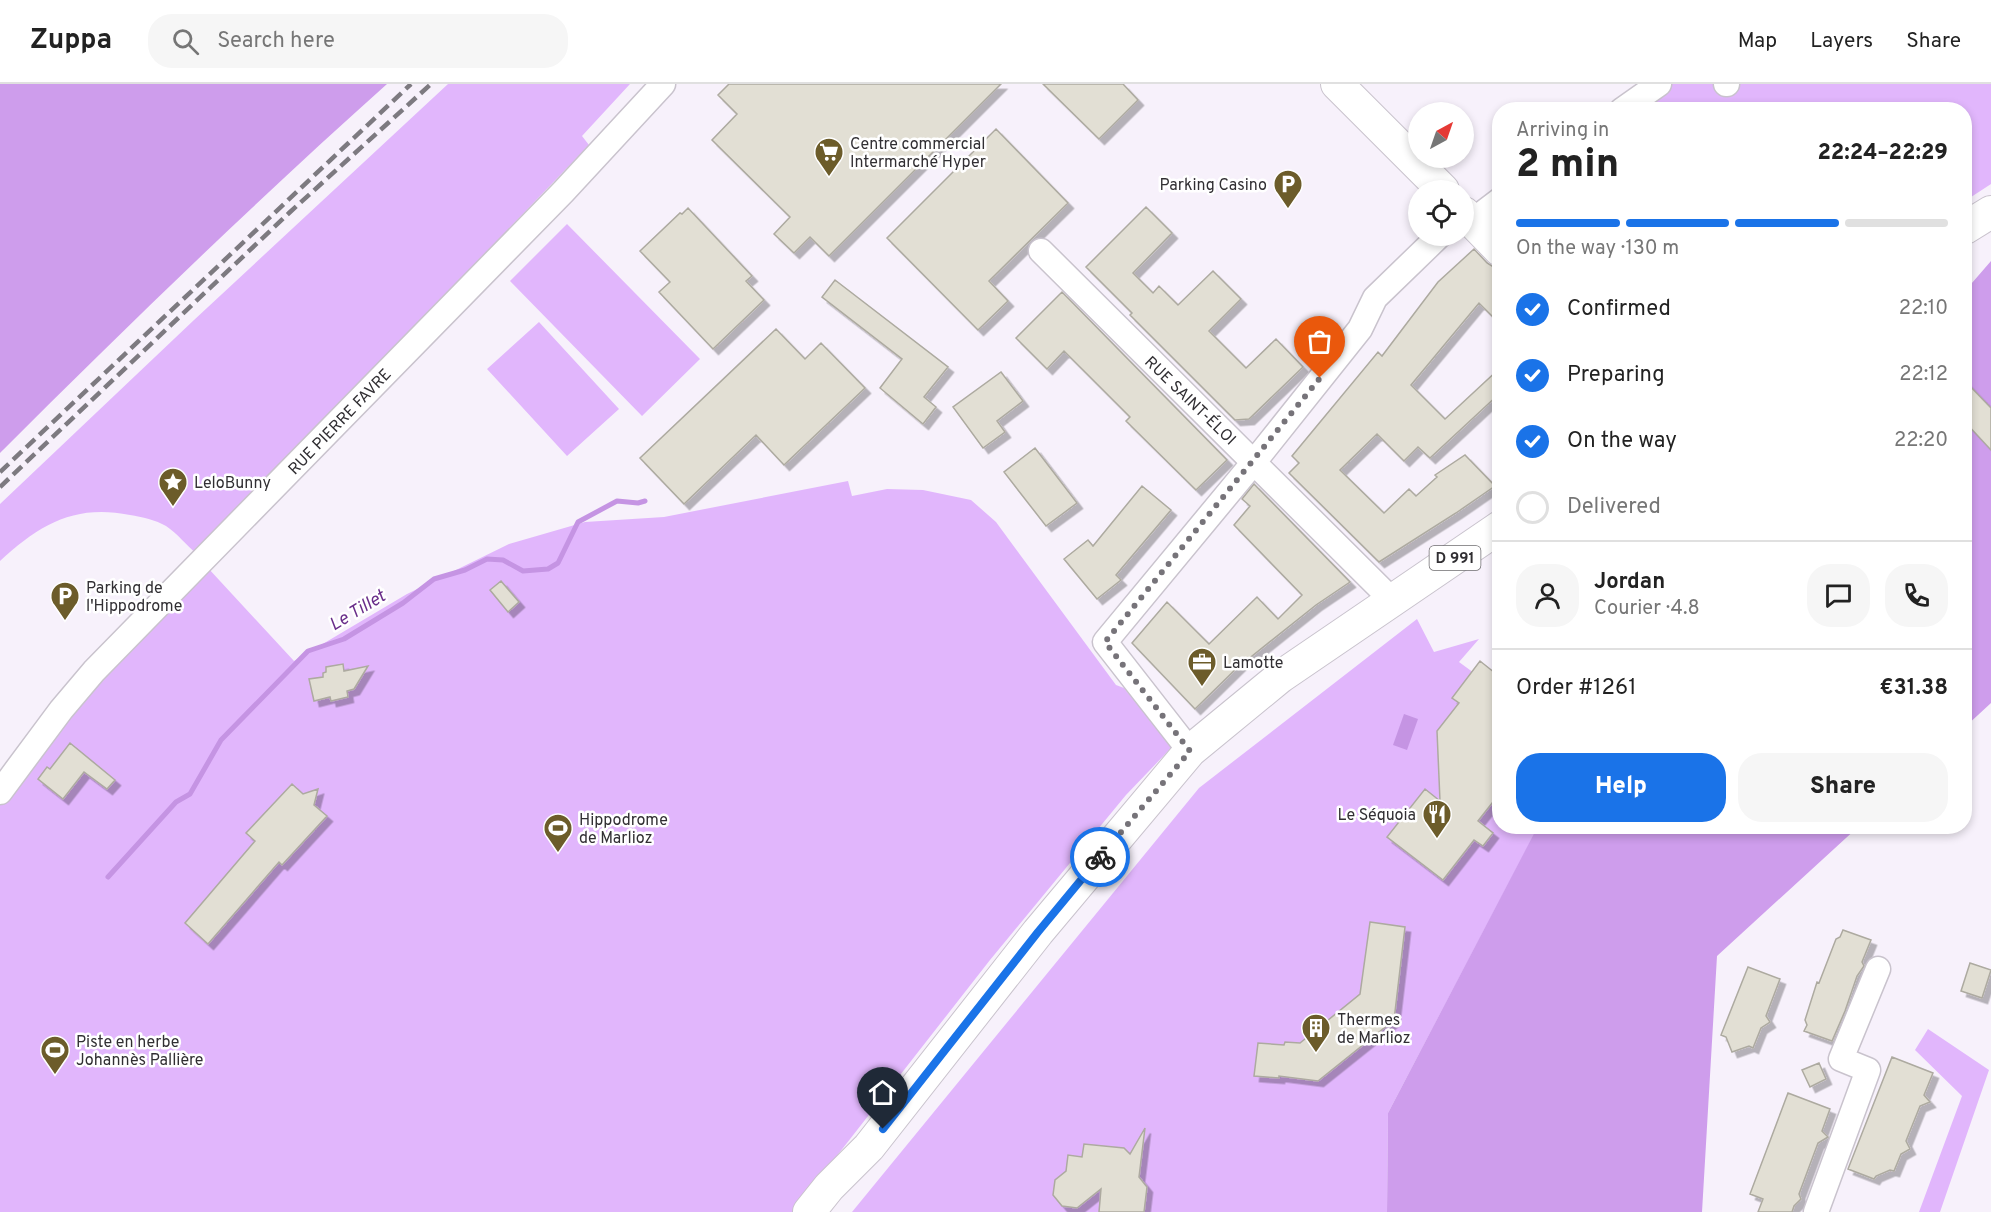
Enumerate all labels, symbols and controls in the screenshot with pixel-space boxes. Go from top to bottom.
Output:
search box [148,14,568,68]
text: Zuppa [30,23,112,59]
icon: search [169,25,202,58]
text: Search here [217,28,335,55]
text: Map [1738,28,1777,55]
text: Layers [1810,28,1873,55]
text: Share [1906,28,1961,55]
north arrow [1408,102,1474,168]
map controls [1408,102,1474,246]
text: Arriving in [1516,118,1609,144]
place label: Centre commercial Intermarché Hyper [850,135,986,173]
supermarket icon: Centre commercial Intermarché Hyper [813,136,845,178]
text: 22:24–22:29 [1817,140,1948,167]
text: 2 min [1516,142,1619,191]
parking icon: Parking Casino [1272,168,1304,210]
place label: Parking Casino [1159,176,1267,196]
button: locate [1408,180,1474,246]
text: On the way · 130 m [1516,236,1679,262]
icon: check [1516,293,1549,326]
text: Confirmed [1567,296,1671,323]
text: 22:10 [1899,296,1948,322]
pin [1294,316,1345,378]
icon: bag [1303,325,1336,358]
street label: RUE SAINT-ÉLOI [1140,351,1241,450]
icon: check [1516,359,1549,392]
text: Preparing [1567,362,1665,389]
text: 22:12 [1899,362,1948,388]
street label: RUE PIERRE FAVRE [285,365,396,480]
icon: check [1516,425,1549,458]
text: On the way [1567,428,1677,455]
text: 22:20 [1894,428,1948,454]
place icon: LeloBunny [157,466,189,508]
place label: LeloBunny [194,474,271,494]
text: Delivered [1567,494,1661,521]
road number: D 991 [1430,546,1480,570]
button: person [1516,564,1579,627]
button: chat [1807,564,1870,627]
button: phone [1885,564,1948,627]
text: Jordan [1594,569,1665,596]
place label: Parking de l'Hippodrome [86,579,182,617]
parking icon: Parking de l'Hippodrome [49,580,81,622]
water label: Le Tillet [326,585,391,637]
text: Courier · 4.8 [1594,596,1700,622]
office icon: Lamotte [1186,646,1218,688]
place label: Lamotte [1223,654,1283,674]
text: Order #1261 [1516,675,1636,702]
text: €31.38 [1880,675,1948,702]
button: Help [1516,753,1726,822]
button: Share [1738,753,1948,822]
restaurant icon: Le Séquoia [1421,798,1453,840]
place label: Le Séquoia [1337,806,1416,826]
place label: Hippodrome de Marlioz [579,811,668,849]
sports icon: Hippodrome de Marlioz [542,812,574,854]
courier [1070,827,1130,887]
icon: bike [1084,841,1117,874]
place label: Thermes de Marlioz [1337,1011,1411,1049]
building icon: Thermes de Marlioz [1300,1012,1332,1054]
place label: Piste en herbe Johannès Pallière [76,1033,203,1071]
sports icon: Piste en herbe Johannès Pallière [39,1034,71,1076]
pin [857,1067,908,1129]
icon: home [866,1076,899,1109]

